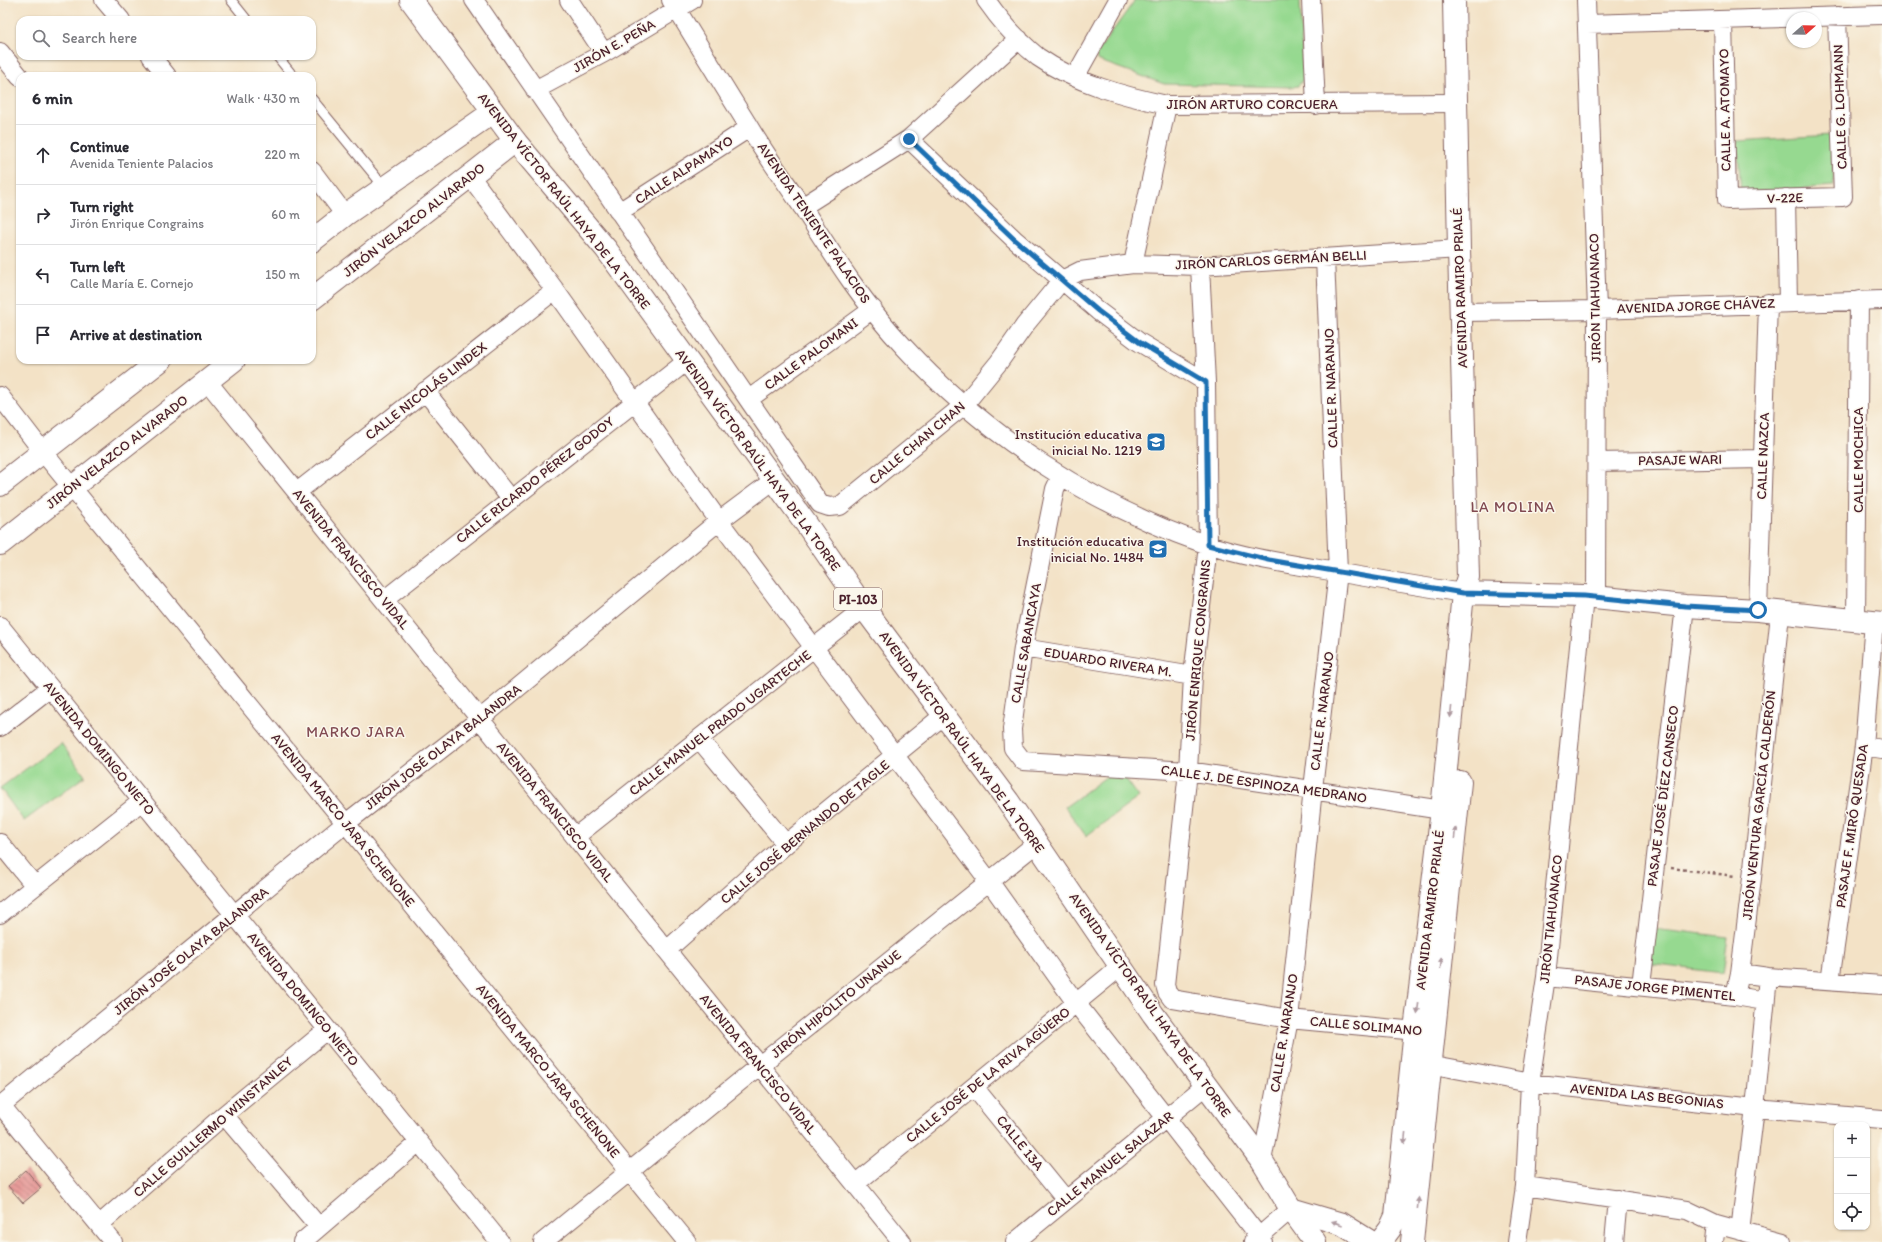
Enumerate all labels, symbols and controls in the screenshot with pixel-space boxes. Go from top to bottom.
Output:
north arrow [1786,12,1822,48]
search box [16,16,316,60]
street label: JIRÓN E. PEÑA [570,16,658,76]
icon: search [30,27,52,49]
text: Search here [62,29,137,47]
street label: CALLE G. LOHMANN [1829,44,1851,170]
street label: CALLE A. ATOMAYO [1715,48,1735,172]
text: 6 min [32,88,73,108]
street label: AVENIDA VÍCTOR RAÚL HAYA DE LA TORRE [474,89,654,313]
text: Walk · 430 m [227,91,300,106]
street label: JIRÓN ARTURO CORCUERA [1166,96,1338,113]
route end [900,130,918,148]
street label: CALLE ALPAMAYO [632,132,736,208]
text: Continue [70,138,129,156]
street label: AVENIDA TENIENTE PALACIOS [754,139,874,307]
icon: ahead [32,144,54,166]
text: 220 m [264,147,300,162]
text: Avenida Teniente Palacios [70,156,213,171]
street label: JIRÓN VELAZCO ALVARADO [340,159,488,281]
street label: V-22E [1767,189,1804,207]
text: Turn right [70,198,134,216]
icon: right [32,204,54,226]
text: 60 m [271,207,300,222]
street label: AVENIDA RAMIRO PRIALÉ [1449,207,1471,369]
text: Jirón Enrique Congrains [70,216,204,231]
street label: JIRÓN TIAHUANACO [1585,233,1605,363]
street label: JIRÓN CARLOS GERMÁN BELLI [1175,246,1367,274]
text: Turn left [70,258,125,276]
icon: left [32,264,54,286]
text: 150 m [265,267,300,282]
text: Calle María E. Cornejo [70,276,194,291]
street label: AVENIDA JORGE CHÁVEZ [1617,295,1775,317]
street label: CALLE PALOMANI [761,314,861,394]
icon: arrive [32,324,54,346]
text: Arrive at destination [70,326,202,344]
street label: CALLE R. NARANJO [1320,328,1342,448]
street label: CALLE NICOLÁS LINDEX [362,338,491,444]
street label: AVENIDA VÍCTOR RAÚL HAYA DE LA TORRE [672,346,845,575]
street label: JIRÓN VELAZCO ALVARADO [43,391,191,513]
street label: CALLE CHAN CHAN [865,398,969,488]
street label: CALLE MOCHICA [1850,407,1867,513]
street label: CALLE NAZCA [1753,412,1773,500]
street label: CALLE RICARDO PÉREZ GODOY [452,413,618,547]
place label: Institución educativa inicial No. 1219 [1015,426,1142,459]
school or university icon: Institución educativa inicial No. 1219 [1145,431,1167,453]
street label: PASAJE WARI [1638,451,1722,469]
street label: AVENIDA FRANCISCO VIDAL [289,485,413,633]
district label: LA MOLINA [1470,498,1556,516]
place label: Institución educativa inicial No. 1484 [1017,533,1145,566]
school or university icon: Institución educativa inicial No. 1484 [1147,538,1169,560]
street label: JIRÓN ENRIQUE CONGRAINS [1182,559,1214,741]
street label: CALLE SABANCAYA [1007,581,1045,705]
road number: PI-103 [834,588,882,610]
route start [1749,601,1767,619]
street label: AVENIDA VÍCTOR RAÚL HAYA DE LA TORRE [876,628,1049,857]
street label: EDUARDO RIVERA M. [1043,643,1173,681]
street label: CALLE MANUEL PRADO UGARTECHE [625,646,815,799]
street label: CALLE R. NARANJO [1306,650,1338,772]
street label: AVENIDA DOMINGO NIETO [40,677,158,819]
street label: JIRÓN JOSÉ OLAYA BALANDRA [361,680,525,814]
street label: JIRÓN VENTURA GARCÍA CALDERÓN [1738,689,1780,921]
street label: PASAJE JOSÉ DÍEZ CANSECO [1643,704,1683,888]
one-way arrow [1448,706,1455,718]
district label: MARKO JARA [306,723,406,741]
street label: AVENIDA MARCO JARA SCHENONE [267,730,419,911]
street label: AVENIDA FRANCISCO VIDAL [493,738,617,886]
street label: PASAJE F. MIRÓ QUESADA [1832,743,1872,909]
street label: CALLE JOSÉ BERNANDO DE TAGLE [717,756,893,908]
street label: CALLE J. DE ESPINOZA MEDRANO [1160,761,1368,807]
one-way arrow [1451,827,1458,839]
street label: AVENIDA RAMIRO PRIALÉ [1412,829,1448,991]
street label: JIRÓN TIAHUANACO [1536,854,1566,984]
street label: JIRÓN JOSÉ OLAYA BALANDRA [110,883,272,1019]
street label: AVENIDA VÍCTOR RAÚL HAYA DE LA TORRE [1065,889,1235,1121]
street label: AVENIDA DOMINGO NIETO [244,928,362,1070]
street label: JIRÓN HIPÓLITO UNANUE [767,946,905,1062]
one-way arrow [1438,957,1444,969]
street label: PASAJE JORGE PIMENTEL [1574,971,1736,1005]
street label: CALLE R. NARANJO [1266,972,1302,1094]
street label: AVENIDA MARCO JARA SCHENONE [472,981,624,1162]
street label: AVENIDA FRANCISCO VIDAL [696,990,820,1138]
one-way arrow [1415,1002,1421,1014]
street label: CALLE JOSÉ DE LA RIVA AGÜERO [902,1003,1074,1147]
street label: CALLE SOLIMANO [1309,1013,1423,1039]
street label: CALLE GUILLERMO WINSTANLEY [130,1053,296,1201]
street label: AVENIDA LAS BEGONIAS [1569,1079,1725,1113]
street label: CALLE MANUEL SALAZAR [1043,1108,1177,1220]
street label: CALLE 13A [993,1112,1047,1174]
map controls [1834,1122,1870,1230]
button: + [1834,1122,1870,1158]
one-way arrow [1401,1131,1408,1144]
button: − [1834,1158,1870,1194]
button: locate [1834,1194,1870,1230]
one-way arrow [1414,1197,1421,1209]
one-way arrow [1330,1220,1342,1226]

